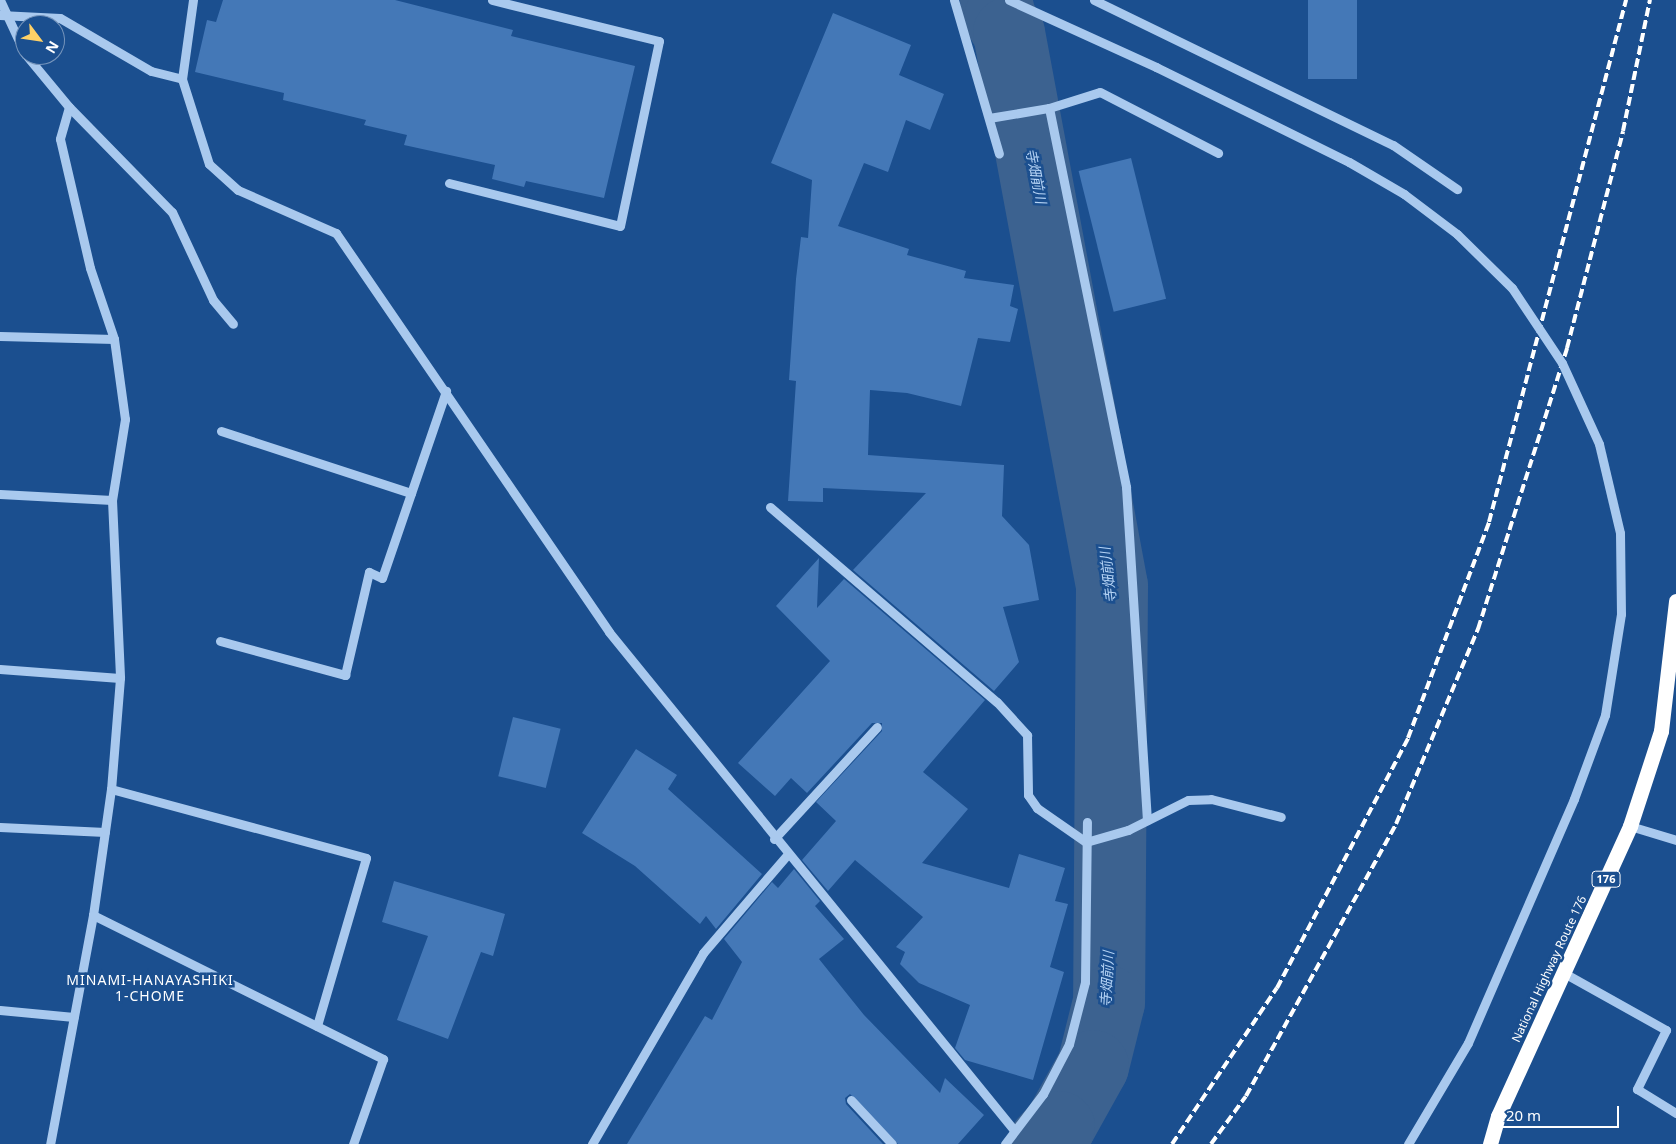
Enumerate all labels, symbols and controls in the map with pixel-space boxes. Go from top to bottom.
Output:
north arrow [15,15,65,65]
text: N [41,38,64,57]
water label: 寺畑前川 [1022,147,1050,205]
water label: 寺畑前川 [1096,546,1120,604]
road number: 176 [1591,871,1621,888]
street label: National Highway Route 176 [1509,893,1589,1045]
water label: 寺畑前川 [1097,951,1117,1007]
district label: MINAMI-HANAYASHIKI 1-CHOME [64,972,236,1004]
scale bar [1501,1096,1622,1128]
text: 20 m [1506,1105,1541,1125]

